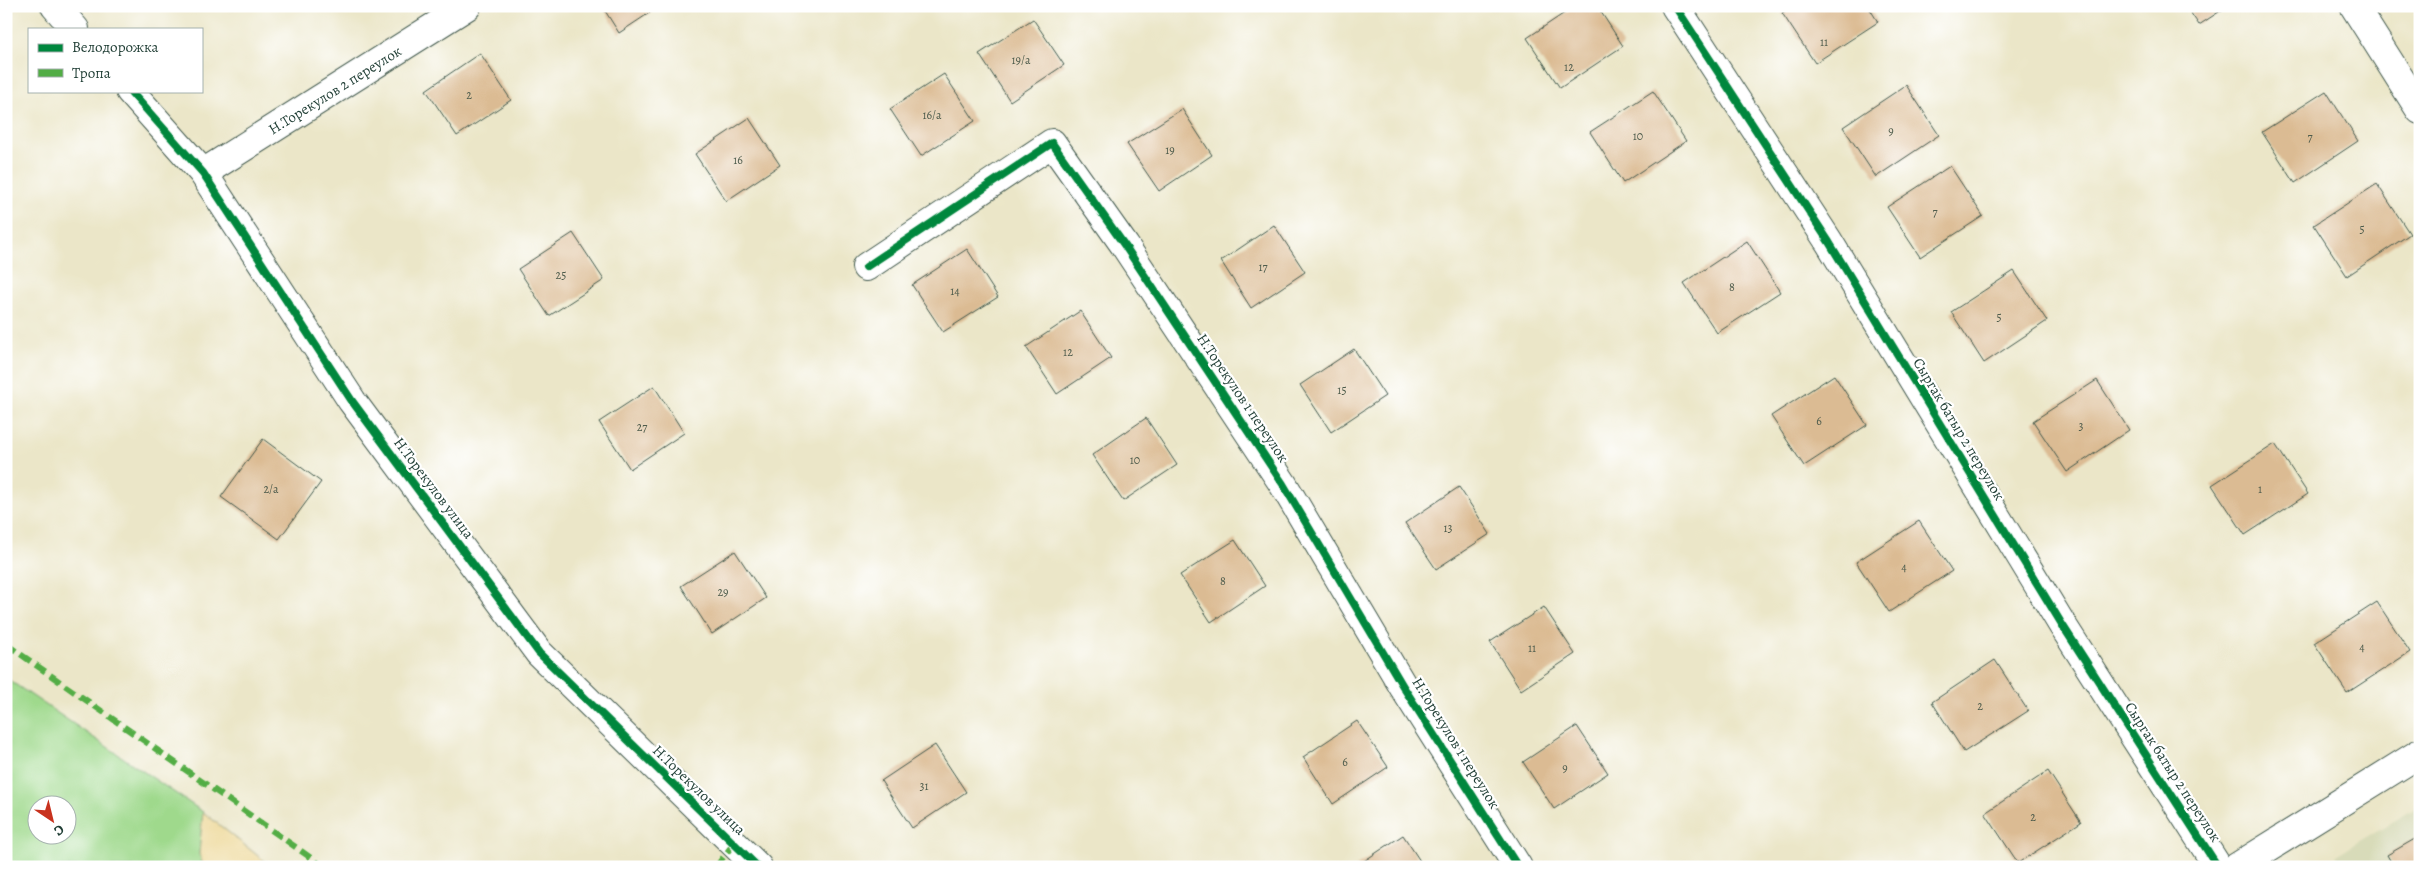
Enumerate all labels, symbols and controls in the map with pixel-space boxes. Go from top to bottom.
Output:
legend [28,28,202,92]
house number: 11 [1820,34,1828,50]
text: Велодорожка [72,37,159,57]
street label: Н.Торекулов 2 переулок [265,41,406,139]
house number: 19/а [1011,52,1031,68]
house number: 12 [1564,59,1574,75]
text: Тропа [72,63,111,83]
house number: 2 [466,87,472,103]
house number: 16/а [922,107,942,123]
house number: 9 [1888,123,1894,139]
house number: 10 [1633,128,1643,144]
house number: 7 [2307,129,2313,145]
house number: 19 [1165,142,1175,158]
house number: 16 [733,152,743,168]
house number: 7 [1932,204,1938,220]
house number: 5 [2359,221,2365,237]
house number: 17 [1258,259,1269,275]
house number: 25 [556,267,566,283]
house number: 8 [1729,279,1735,295]
house number: 14 [950,283,960,299]
house number: 5 [1996,309,2002,325]
street label: Н.Торекулов 1 переулок [1192,330,1294,467]
house number: 12 [1063,344,1073,360]
street label: Сыргак батыр 2 переулок [1908,354,2010,504]
house number: 15 [1337,382,1347,398]
house number: 6 [1816,413,1822,429]
house number: 3 [2079,418,2084,434]
house number: 27 [637,419,648,435]
street label: Н.Торекулов улица [389,433,479,543]
house number: 10 [1130,452,1140,468]
house number: 2/а [263,481,279,497]
house number: 1 [2258,481,2262,497]
house number: 13 [1443,520,1453,536]
house number: 4 [1901,559,1907,575]
house number: 8 [1220,573,1226,589]
house number: 29 [717,584,729,600]
house number: 4 [2359,639,2365,655]
house number: 11 [1528,640,1536,656]
street label: Н.Торекулов 1 переулок [1407,674,1505,813]
house number: 2 [1977,698,1983,714]
street label: Сыргак батыр 2 переулок [2120,698,2226,846]
street label: Н.Торекулов улица [648,740,750,840]
house number: 6 [1342,754,1348,770]
house number: 9 [1562,760,1568,776]
house number: 31 [919,778,929,794]
north arrow [28,796,78,846]
house number: 2 [2030,809,2036,825]
text: С [50,820,68,841]

